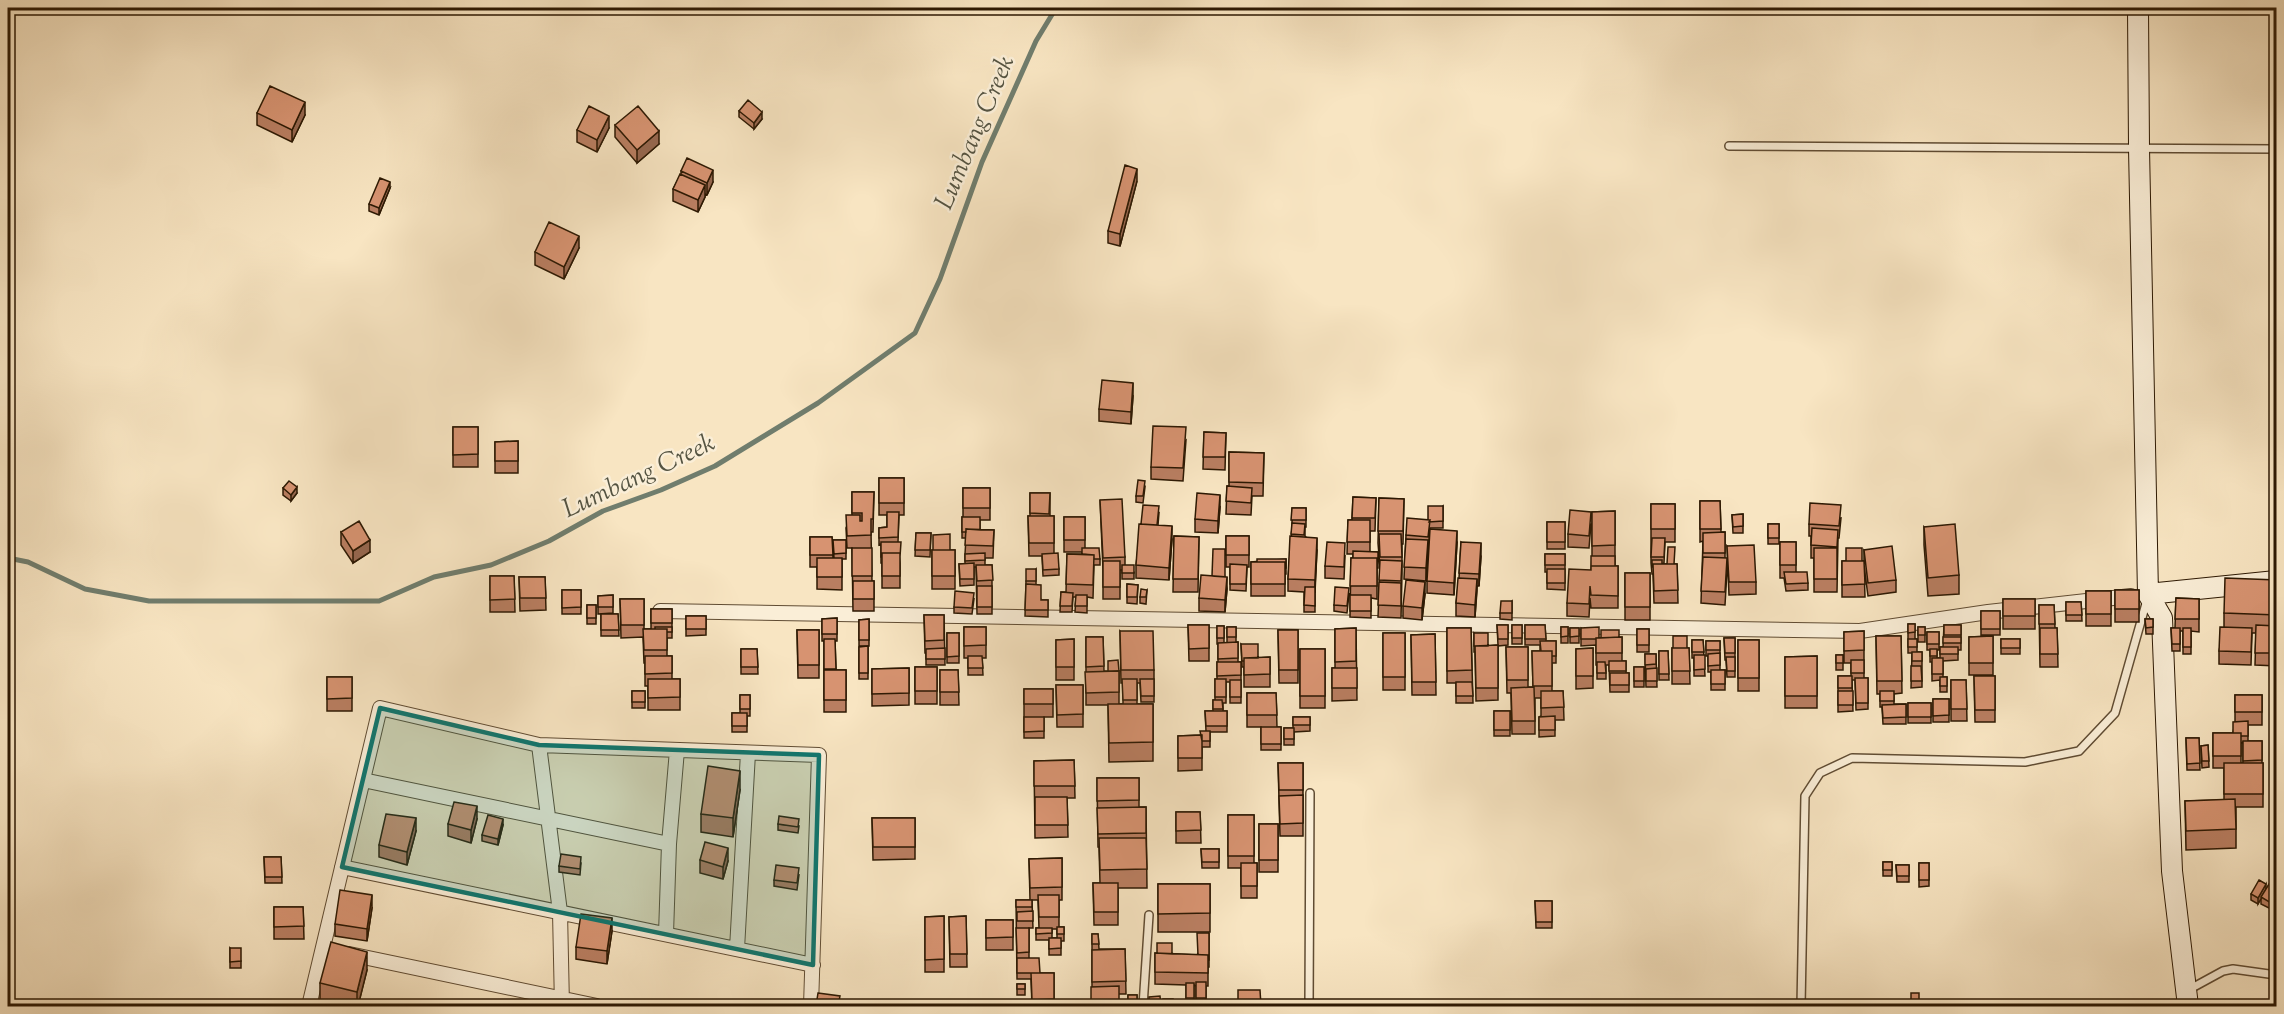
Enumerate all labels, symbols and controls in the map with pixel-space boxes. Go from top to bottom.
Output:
water label: Lumbang Creek [927,50,1025,216]
water label: Lumbang Creek [557,425,722,529]

